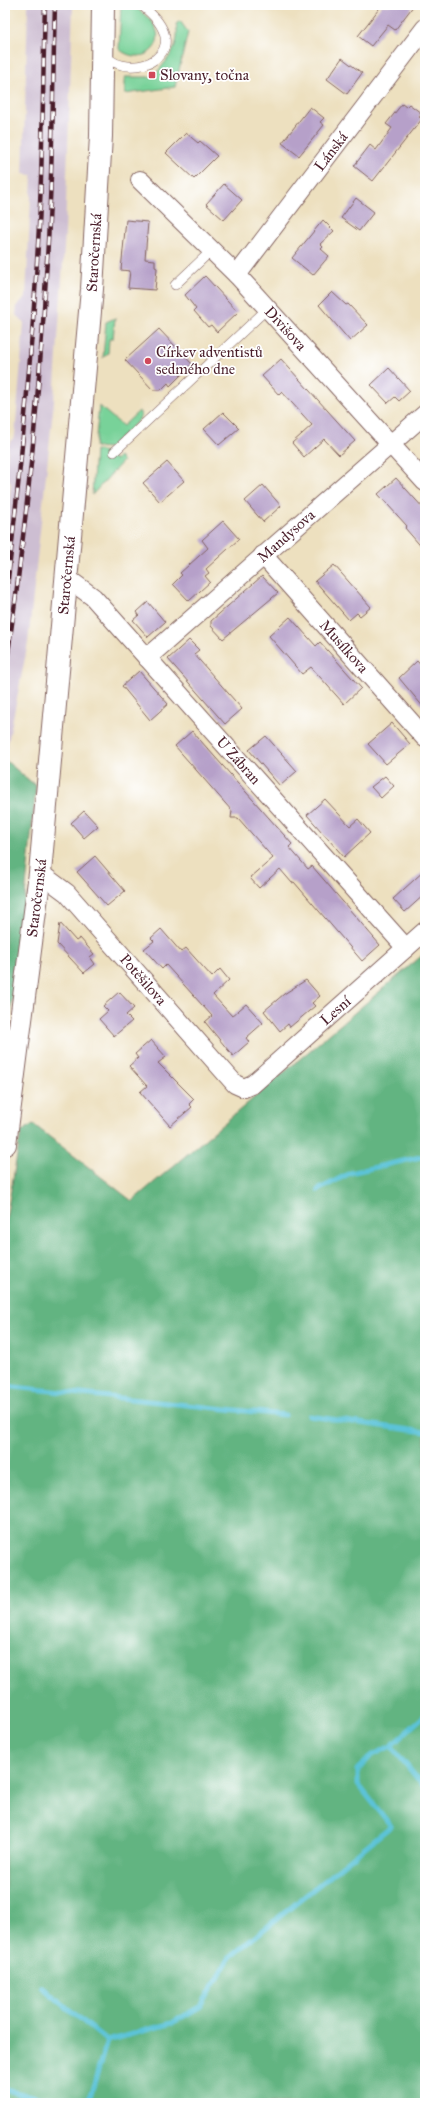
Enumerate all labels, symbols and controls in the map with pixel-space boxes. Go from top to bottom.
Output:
place label: Slovany, točna [160,66,250,84]
marker: Slovany, točna [147,70,157,80]
street label: Lánská [310,128,352,175]
street label: Staročernská [83,212,105,292]
street label: Divišova [261,303,311,355]
place label: Církev adventistů sedmého dne [156,343,263,378]
marker: Církev adventistů sedmého dne [143,356,153,366]
street label: Mandysova [253,505,319,566]
street label: Staročernská [54,535,79,615]
street label: Musílkova [316,616,373,677]
street label: U Zábran [213,733,265,788]
street label: Staročernská [23,858,50,938]
street label: Potěšilova [116,950,171,1009]
street label: Lesní [316,992,355,1029]

